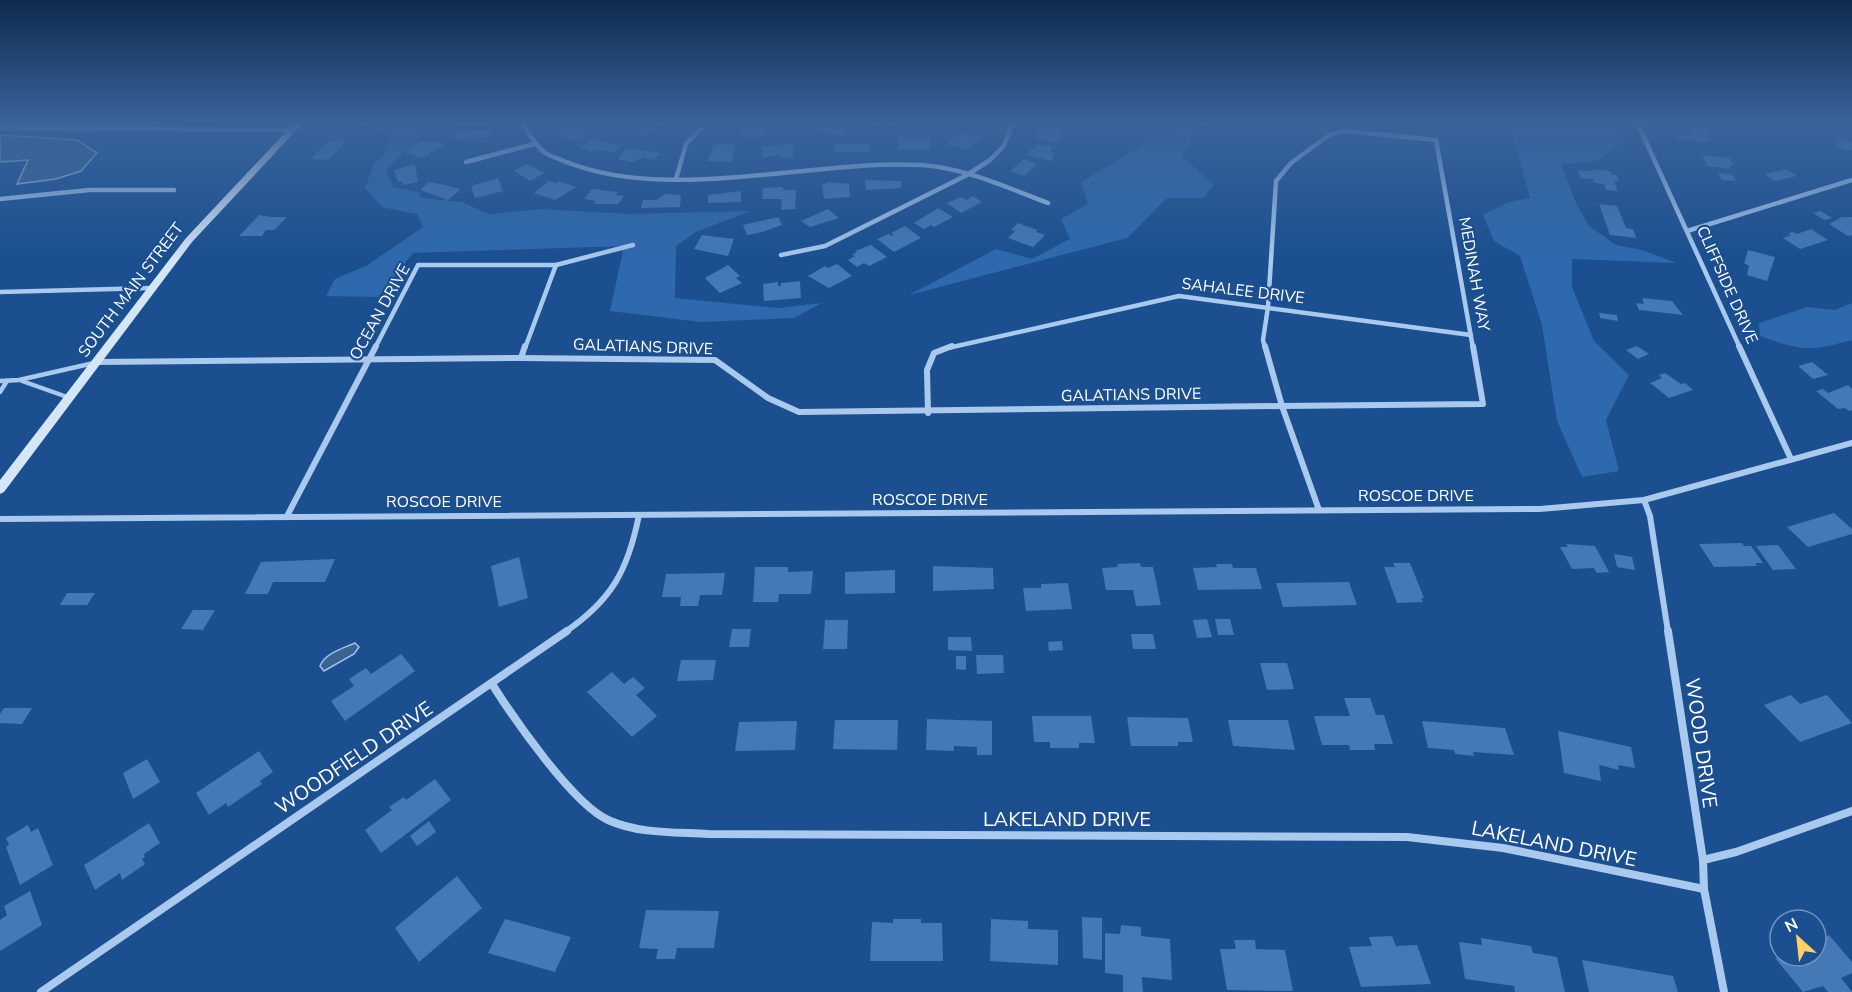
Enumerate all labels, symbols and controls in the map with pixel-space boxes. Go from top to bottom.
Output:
street label: MEDINAH WAY [1453,215,1495,333]
street label: SOUTH MAIN STREET [73,218,189,362]
street label: CLIFFSIDE DRIVE [1691,223,1763,347]
street label: OCEAN DRIVE [344,260,416,364]
street label: SAHALEE DRIVE [1180,273,1306,309]
street label: GALATIANS DRIVE [573,334,713,360]
street label: GALATIANS DRIVE [1061,383,1201,407]
street label: ROSCOE DRIVE [1358,485,1474,507]
street label: ROSCOE DRIVE [872,489,988,511]
street label: ROSCOE DRIVE [386,491,502,513]
street label: WOOD DRIVE [1679,676,1723,810]
street label: WOODFIELD DRIVE [270,695,438,821]
street label: LAKELAND DRIVE [983,806,1151,833]
street label: LAKELAND DRIVE [1469,815,1639,873]
north arrow [1768,908,1828,968]
text: N [1781,913,1802,938]

